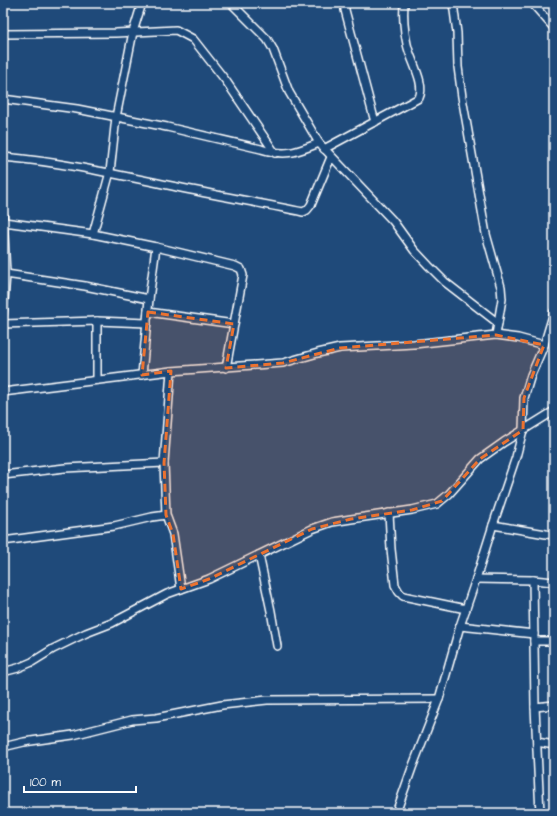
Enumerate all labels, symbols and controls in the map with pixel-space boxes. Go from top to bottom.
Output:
scale bar [24,768,136,794]
text: 100 m [30,774,61,791]

